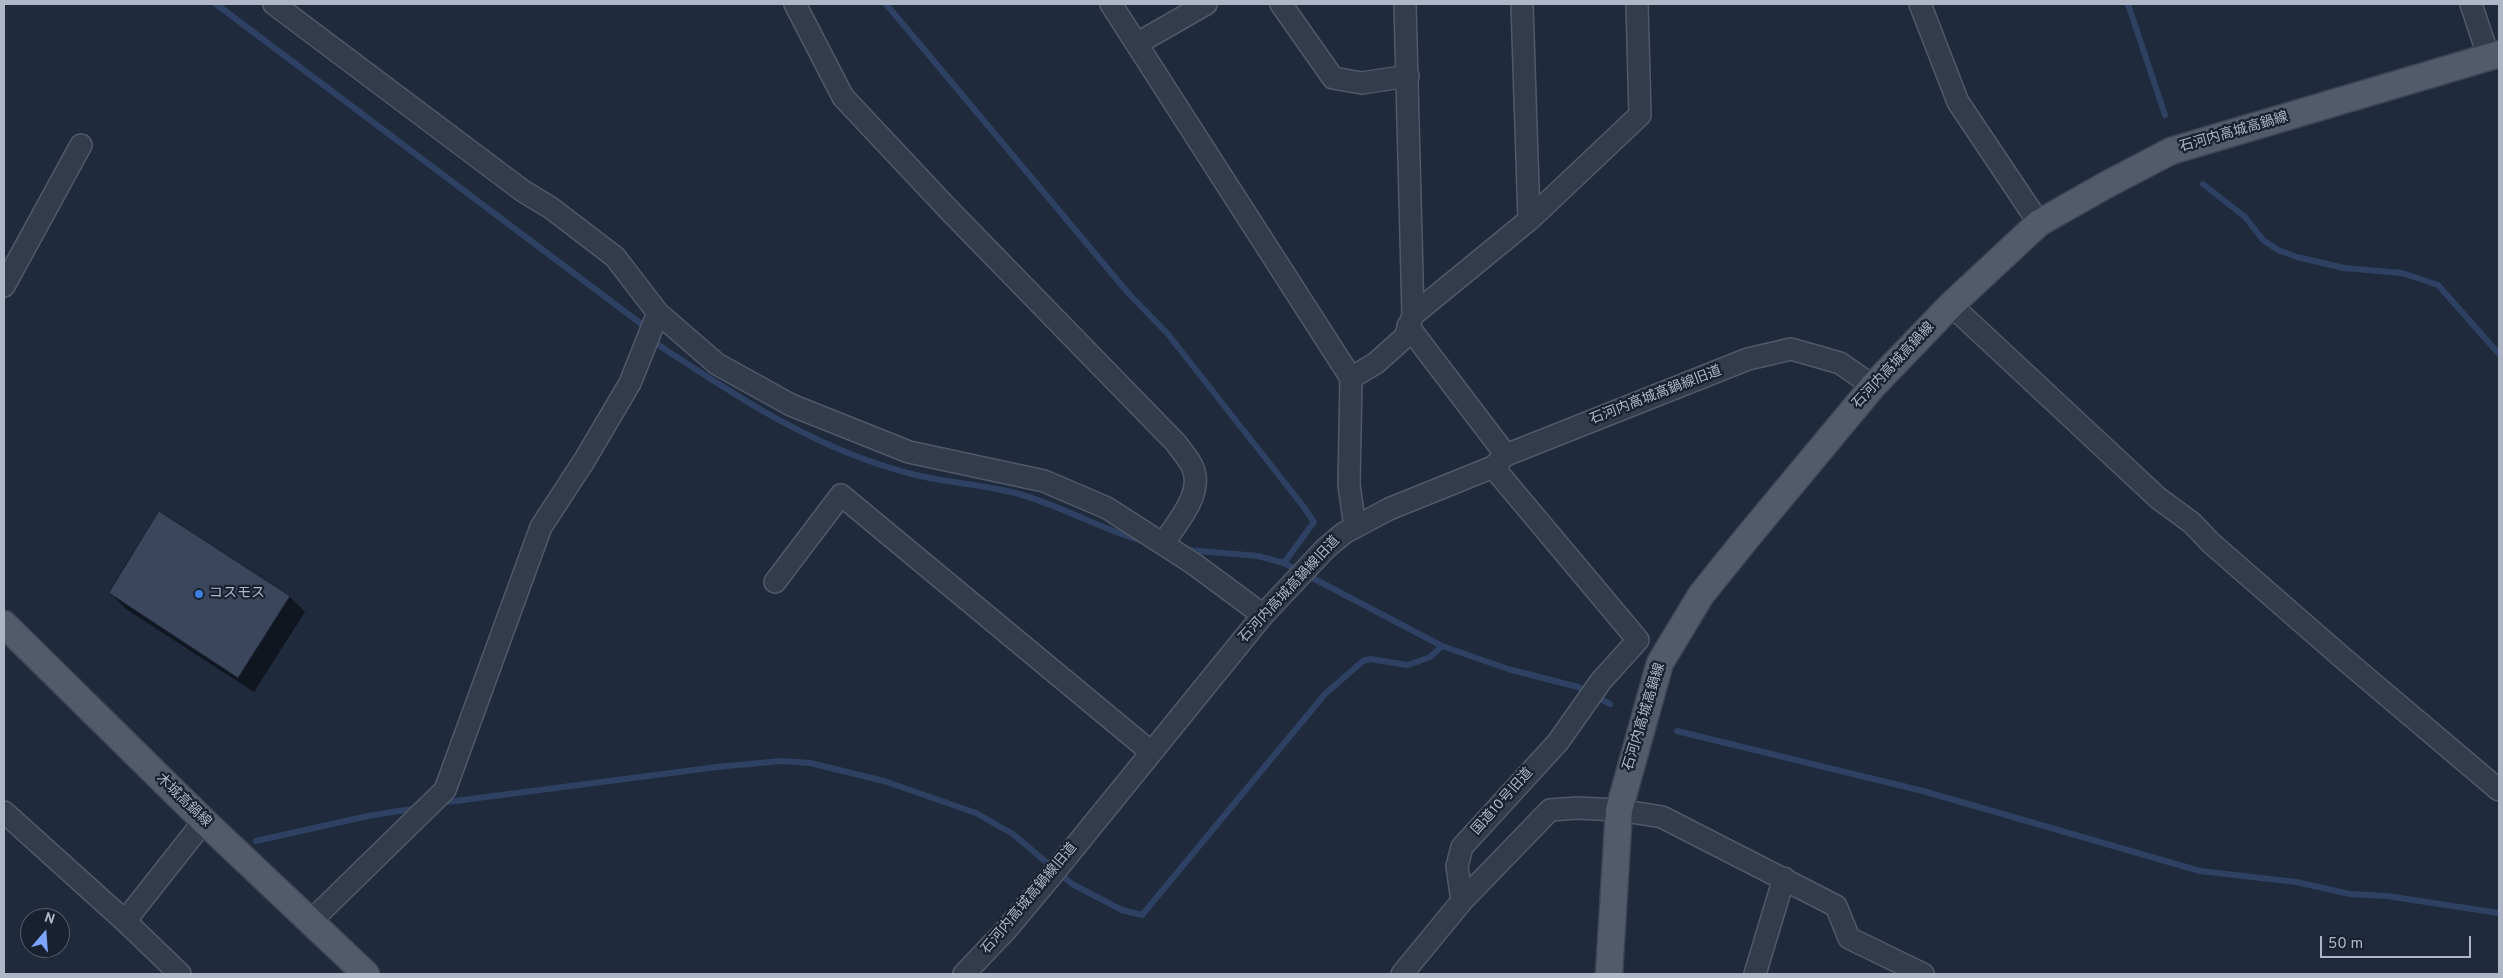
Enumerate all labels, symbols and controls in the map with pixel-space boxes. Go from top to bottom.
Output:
street label: 石河内高城高鍋線 [2178,109,2290,157]
street label: 石河内高城高鍋線 [1850,319,1938,413]
street label: 石河内高城高鍋線旧道 [1588,363,1724,429]
street label: 石河内高城高鍋線旧道 [1236,533,1344,647]
place label: コスモス [209,586,265,602]
marker: コスモス [193,588,205,600]
street label: 石河内高城高鍋線 [1621,661,1669,773]
street label: 国道10号旧道 [1469,765,1537,839]
street label: 木城高鍋線 [152,771,214,831]
street label: 石河内高城高鍋線旧道 [979,840,1081,958]
north arrow [20,908,70,958]
text: N [42,910,57,929]
scale bar [2323,926,2474,958]
text: 50 m [2328,935,2363,954]

